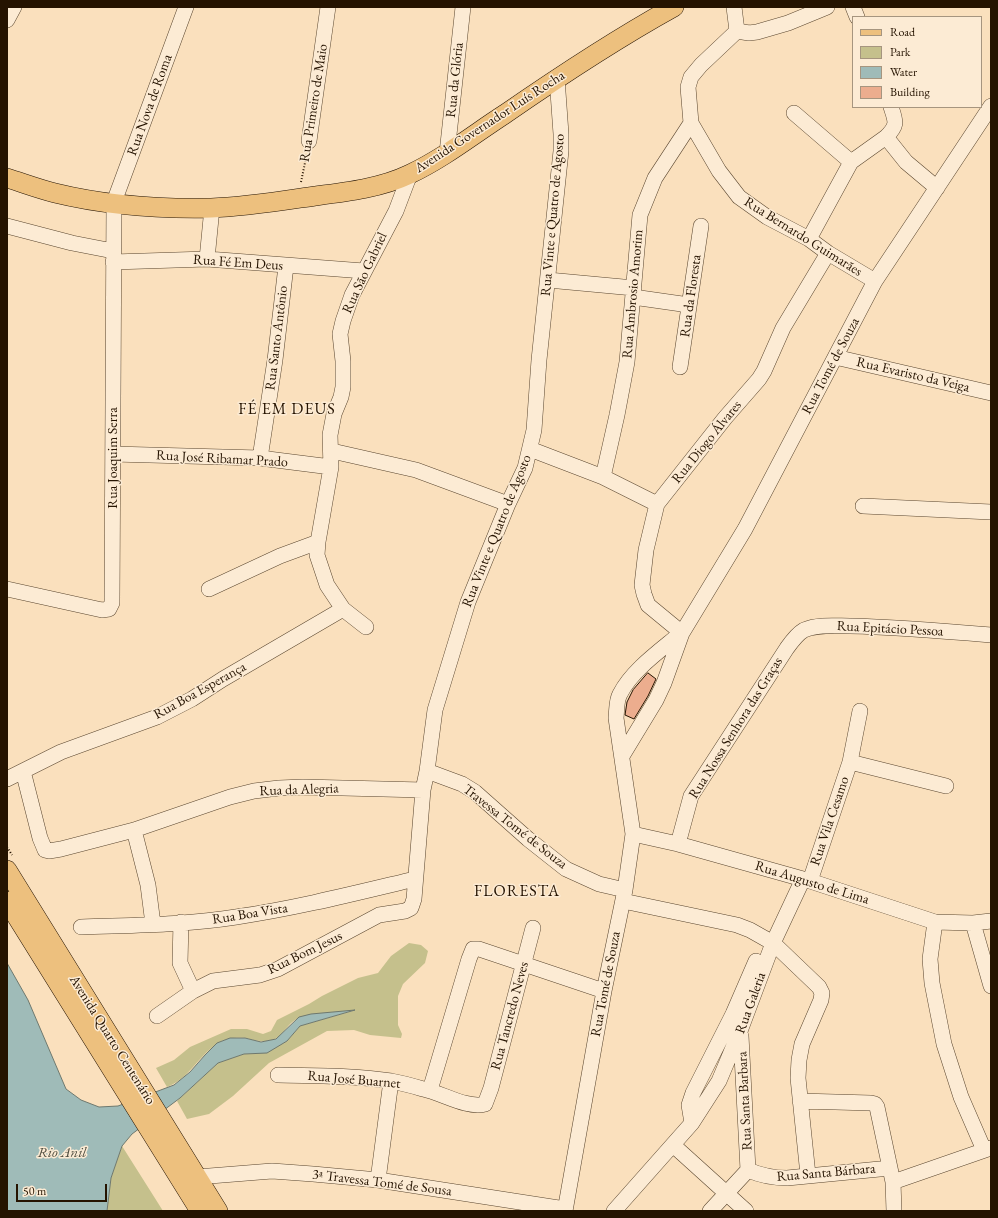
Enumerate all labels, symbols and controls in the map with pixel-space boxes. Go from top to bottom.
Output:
legend [852,16,982,108]
text: Road [890,24,915,40]
street label: Rua da Glória [443,42,467,118]
street label: Rua Primeiro de Maio [296,43,332,163]
text: Park [890,44,910,60]
street label: Rua Nova de Roma [124,52,176,158]
text: Water [890,64,917,80]
street label: Avenida Governador Luís Rocha [412,67,568,177]
text: Building [890,84,930,100]
street label: Rua Vinte e Quatro de Agosto [538,133,568,297]
street label: Rua Bernardo Guimarães [741,194,865,280]
street label: Rua Ambrosio Amorim [619,229,647,359]
street label: Rua São Gabriel [339,230,391,316]
street label: Rua Fé Em Deus [192,251,284,275]
street label: Rua da Floresta [677,254,705,338]
street label: Rua Santo Antônio [262,285,292,391]
street label: Rua Tomé de Souza [799,315,863,417]
street label: Rua Evaristo da Veiga [855,354,971,396]
street label: Rua Diogo Álvares [668,397,746,487]
district label: FÉ EM DEUS [238,400,336,420]
street label: Rua Joaquim Serra [105,407,121,509]
street label: Rua José Ribamar Prado [156,447,288,471]
street label: Rua Vinte e Quatro de Agosto [459,452,535,610]
street label: Rua Epitácio Pessoa [836,618,944,640]
street label: Rua Nossa Senhora das Graças [685,654,787,802]
street label: Rua Boa Esperança [151,659,249,723]
street label: Rua Vila Cesamo [807,774,853,868]
street label: Rua da Alegria [259,780,339,800]
street label: Travessa Tomé de Souza [460,781,570,873]
street label: Rua Augusto de Lima [753,858,871,908]
district label: FLORESTA [474,882,560,902]
street label: Rua Boa Vista [211,900,289,928]
street label: Rua Bom Jesus [265,928,345,978]
street label: Rua Tomé de Souza [588,930,624,1038]
street label: Rua Tancredo Neves [487,960,533,1072]
street label: Rua Galeria [732,970,770,1036]
street label: Avenida Quarto Centenário [65,972,159,1108]
street label: Rua Santa Barbara [734,1051,756,1151]
street label: Rua José Buarnet [307,1068,401,1092]
water label: Rio Anil [38,1144,86,1162]
street label: Rua Santa Bárbara [776,1160,876,1186]
street label: 3ª Travessa Tomé de Sousa [311,1166,453,1200]
scale bar [18,1176,109,1202]
text: 50 m [23,1183,46,1199]

